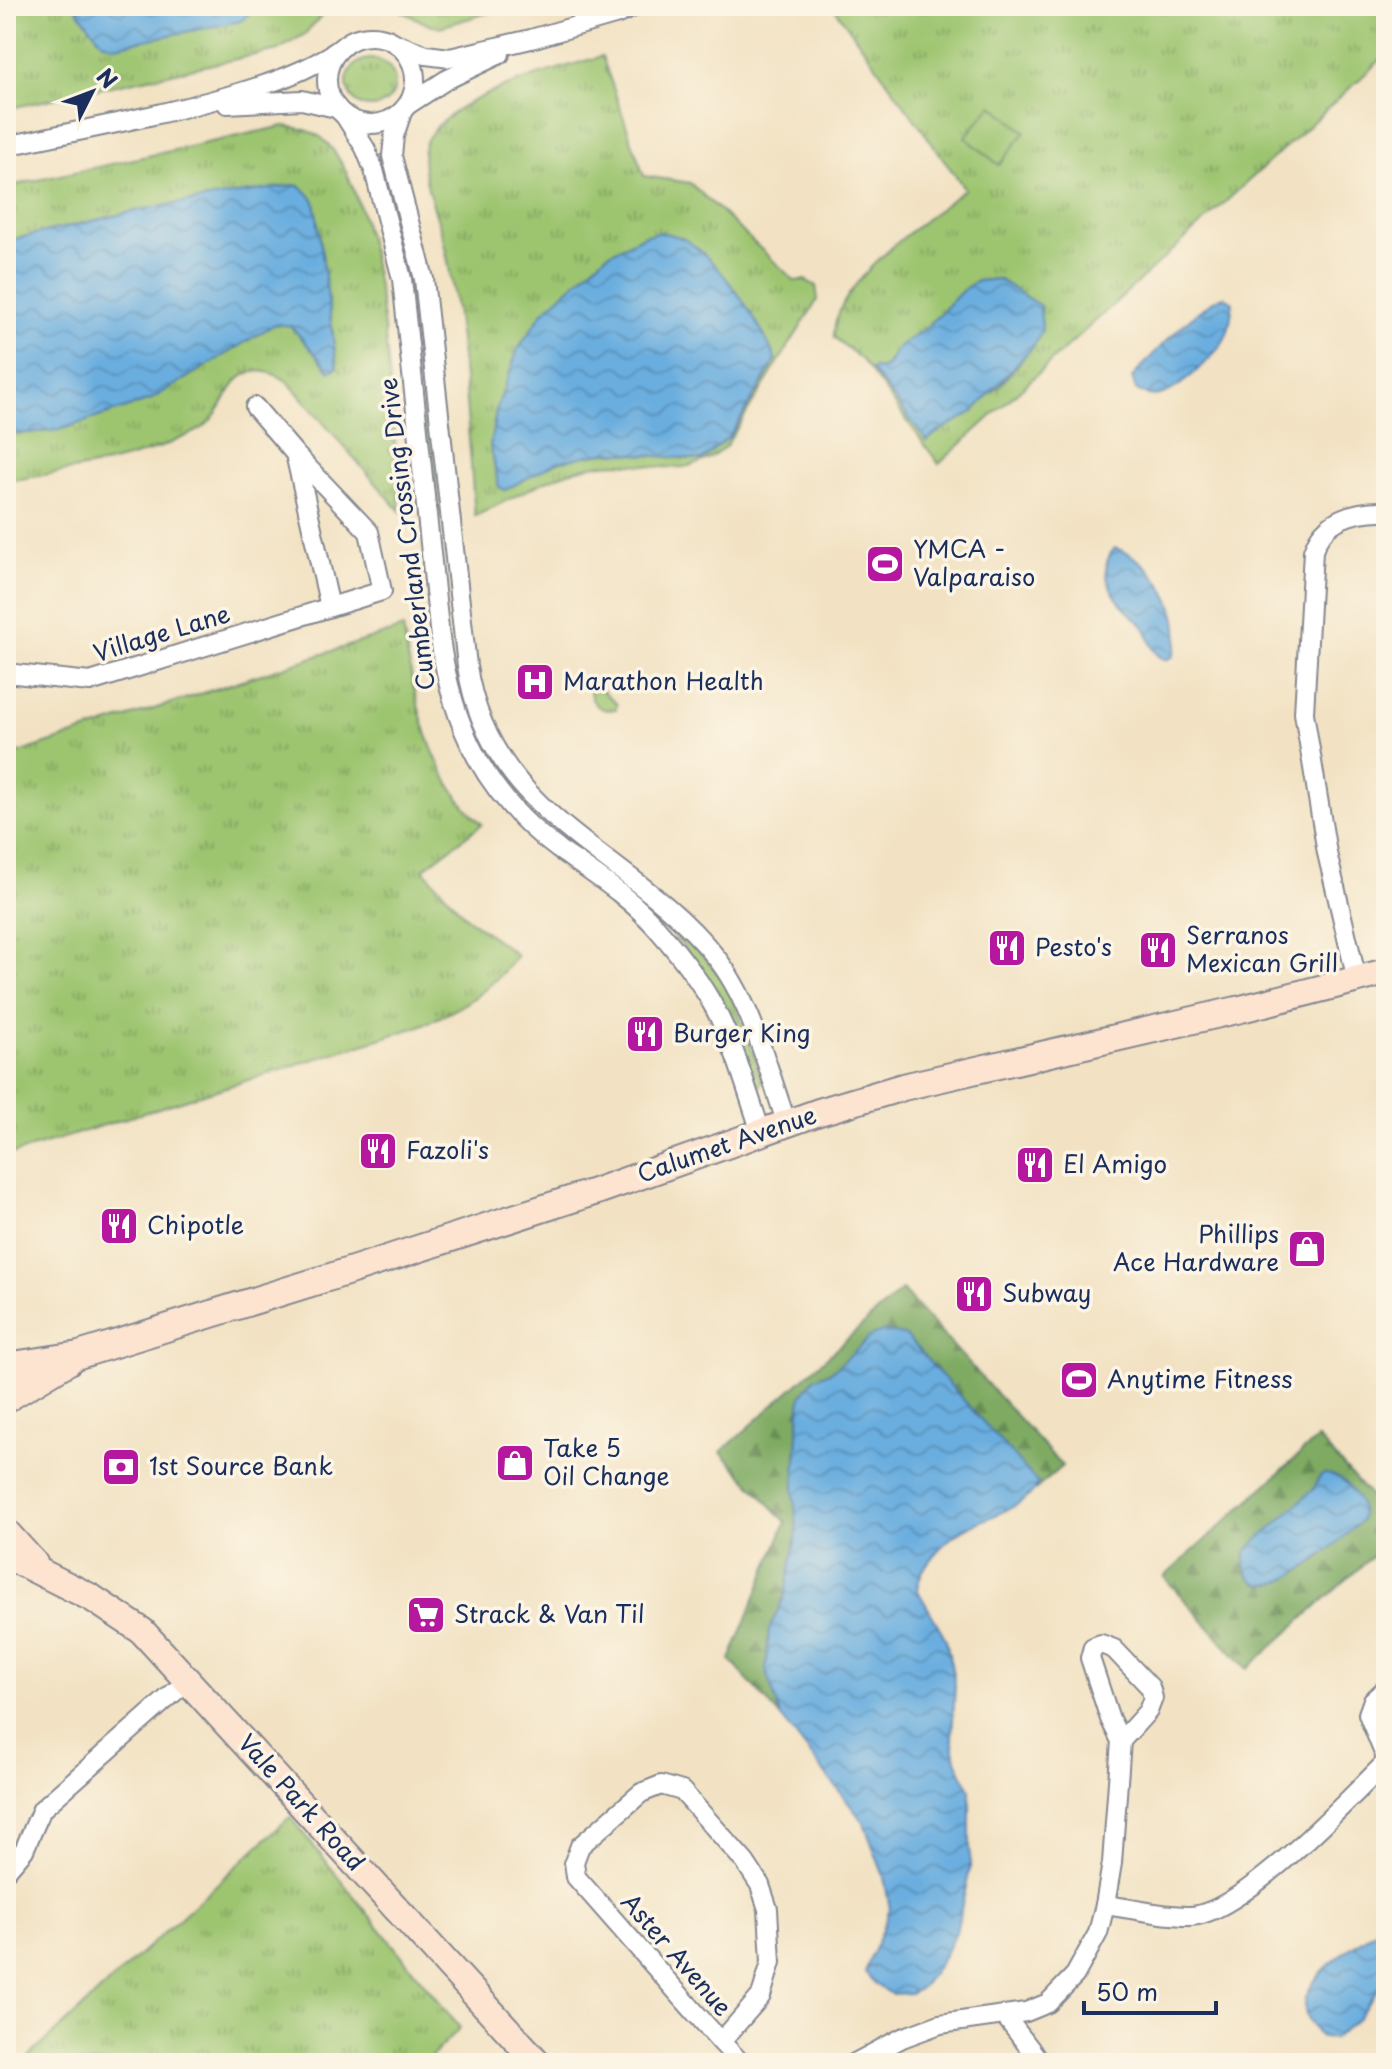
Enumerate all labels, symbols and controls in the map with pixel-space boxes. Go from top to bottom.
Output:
north arrow [52,52,132,132]
text: N [90,60,126,95]
street label: Cumberland Crossing Drive [369,376,443,693]
place label: YMCA - Valparaiso [913,530,1035,594]
sports icon: YMCA - Valparaiso [864,543,906,585]
street label: Village Lane [89,594,234,670]
hospital icon: Marathon Health [514,661,556,703]
place label: Marathon Health [563,662,764,698]
place label: Serranos Mexican Grill [1186,916,1338,980]
restaurant icon: Pesto's [986,927,1028,969]
place label: Pesto's [1035,928,1112,964]
restaurant icon: Serranos Mexican Grill [1137,929,1179,971]
restaurant icon: Burger King [624,1013,666,1055]
place label: Burger King [673,1014,811,1050]
street label: Calumet Avenue [632,1096,821,1191]
restaurant icon: Fazoli's [357,1130,399,1172]
place label: Fazoli's [406,1131,489,1167]
restaurant icon: El Amigo [1014,1144,1056,1186]
place label: El Amigo [1063,1145,1167,1181]
restaurant icon: Chipotle [98,1205,140,1247]
place label: Chipotle [147,1206,244,1242]
place label: Phillips Ace Hardware [1113,1215,1279,1279]
shop icon: Phillips Ace Hardware [1286,1228,1328,1270]
restaurant icon: Subway [953,1273,995,1315]
place label: Subway [1002,1274,1091,1310]
sports icon: Anytime Fitness [1058,1359,1100,1401]
place label: Anytime Fitness [1107,1360,1293,1396]
place label: Take 5 Oil Change [543,1429,670,1493]
shop icon: Take 5 Oil Change [494,1442,536,1484]
bank icon: 1st Source Bank [100,1446,142,1488]
place label: 1st Source Bank [149,1447,333,1483]
supermarket icon: Strack & Van Til [405,1594,447,1636]
place label: Strack & Van Til [454,1595,645,1631]
street label: Vale Park Road [231,1725,374,1878]
street label: Aster Avenue [614,1884,741,2023]
scale bar [1084,1965,1216,2015]
text: 50 m [1096,1973,1158,2009]

